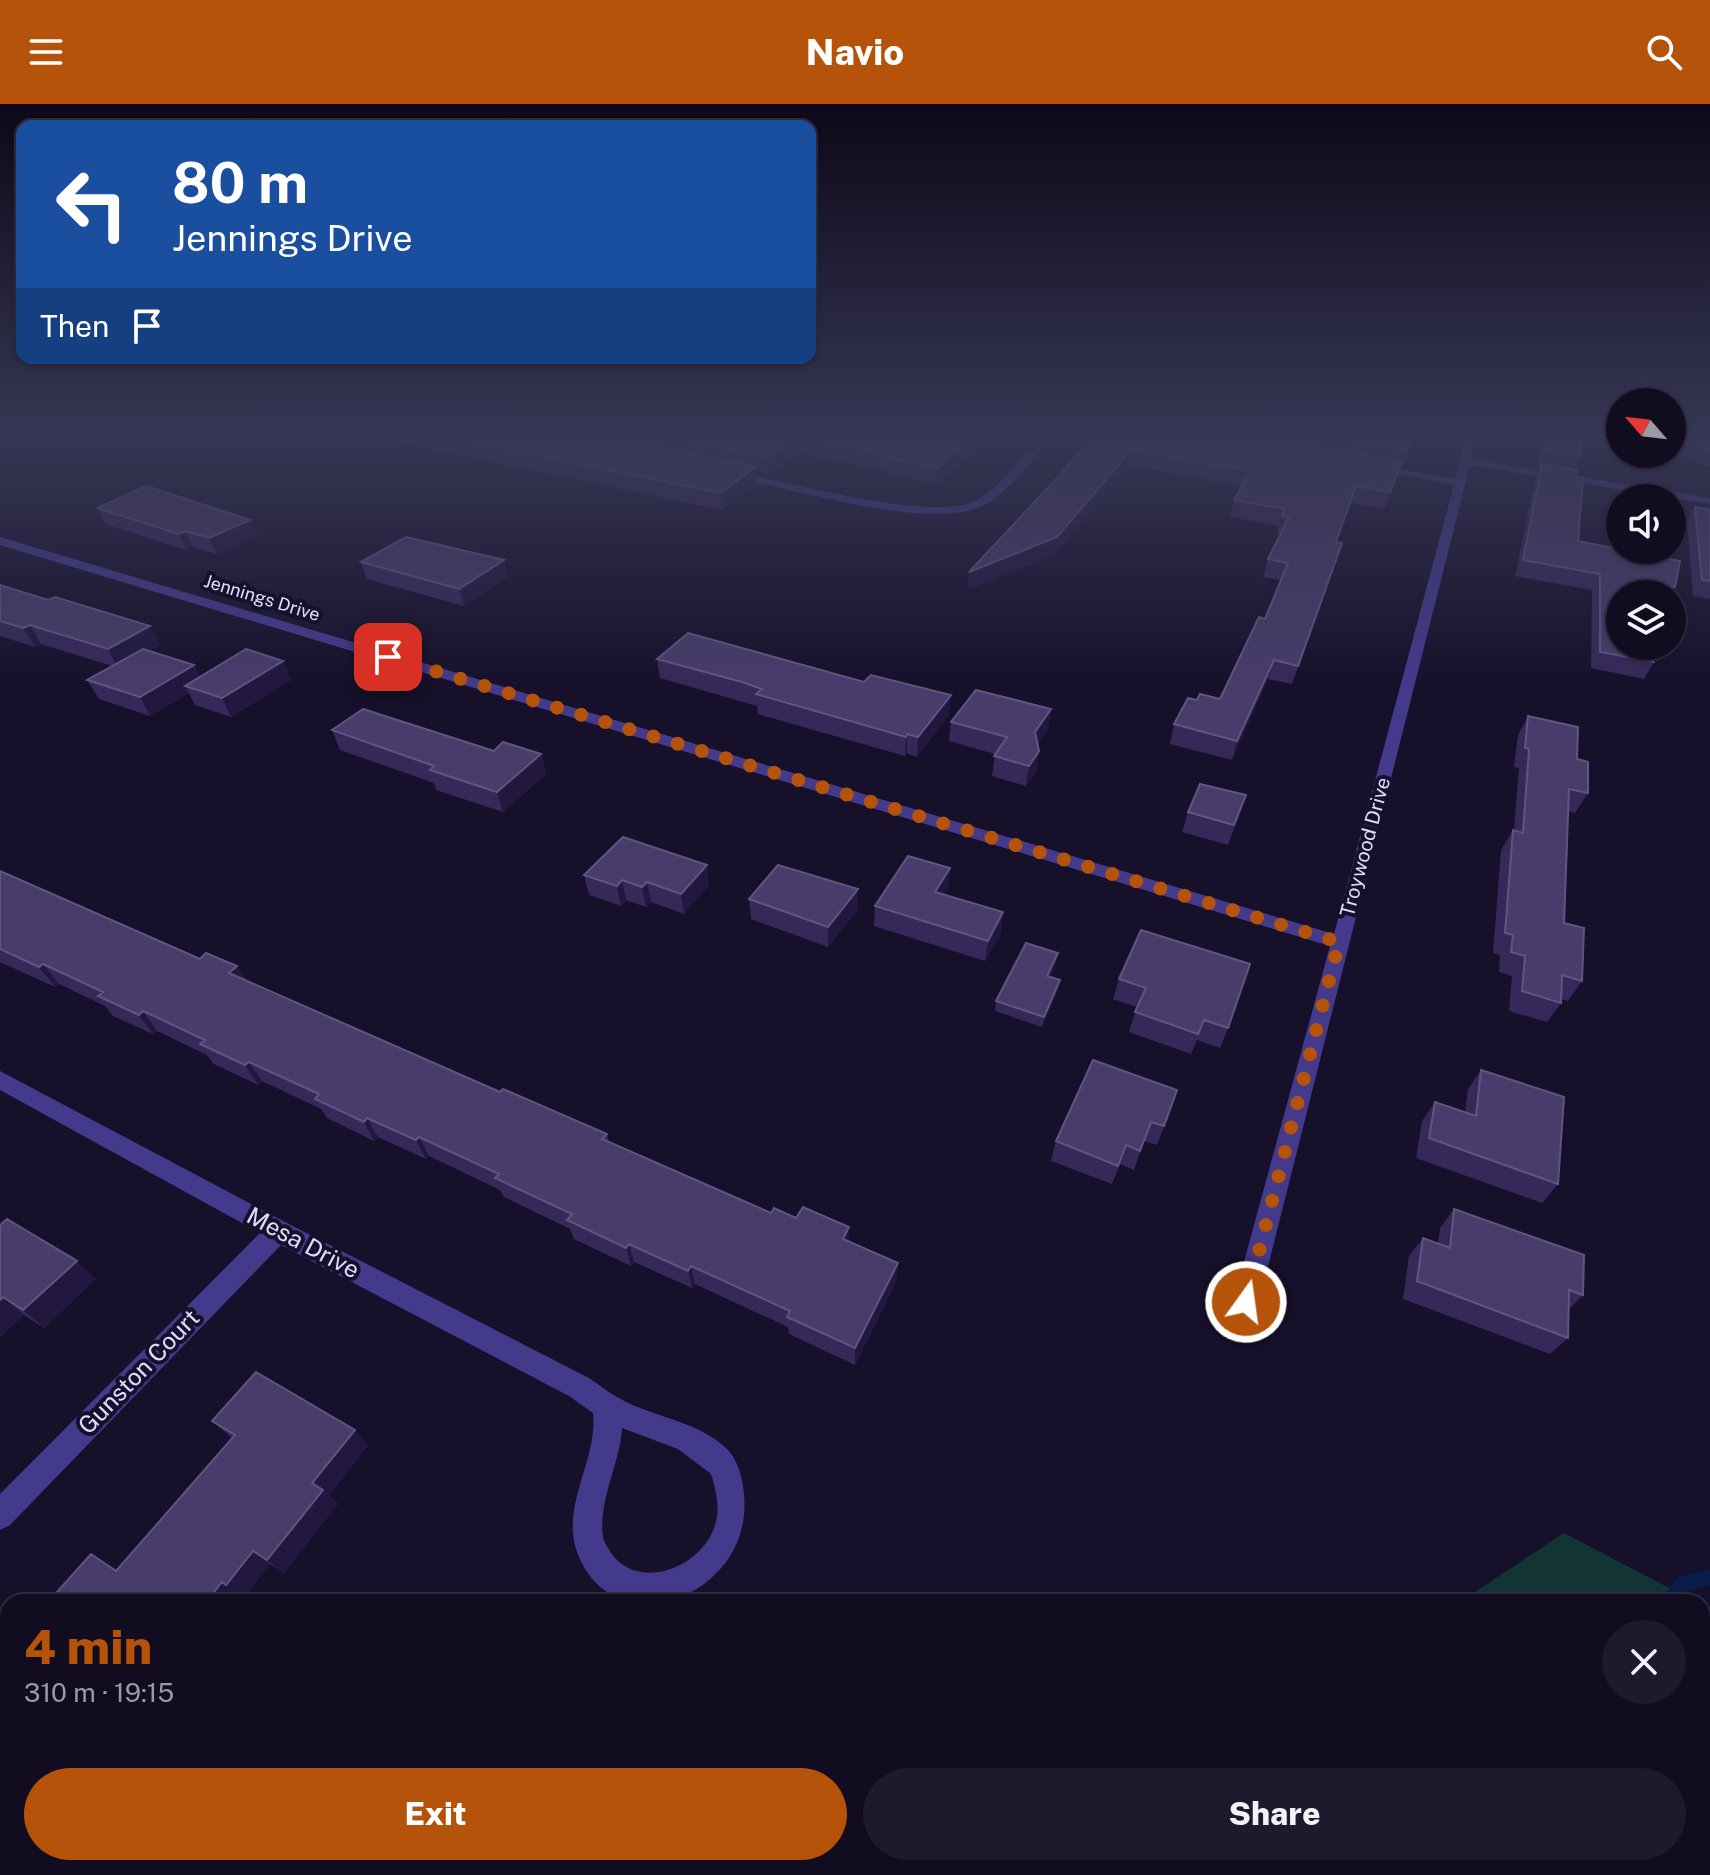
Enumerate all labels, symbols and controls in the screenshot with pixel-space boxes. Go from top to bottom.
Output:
icon: menu [24,30,68,74]
icon: search [1642,30,1686,74]
text: Navio [806,31,904,73]
text: 80 m [172,150,308,216]
icon: left [40,152,144,256]
text: Jennings Drive [172,217,413,259]
icon: arrive [125,304,169,348]
text: Then [40,308,109,344]
north arrow [1606,388,1686,468]
map controls [1606,388,1686,660]
button: sound [1606,484,1686,564]
street label: Jennings Drive [202,570,323,625]
button: layers [1606,580,1686,660]
pin [354,623,422,691]
icon: arrive [366,635,410,679]
street label: Troywood Drive [1335,775,1395,919]
street label: Mesa Drive [242,1201,364,1283]
position arrow [1204,1260,1288,1344]
street label: Gunston Court [72,1303,205,1439]
text: 4 min [24,1618,152,1675]
button: close [1602,1620,1686,1704]
text: 310 m · 19:15 [24,1677,174,1708]
button: Exit [24,1768,847,1860]
button: Share [863,1768,1686,1860]

